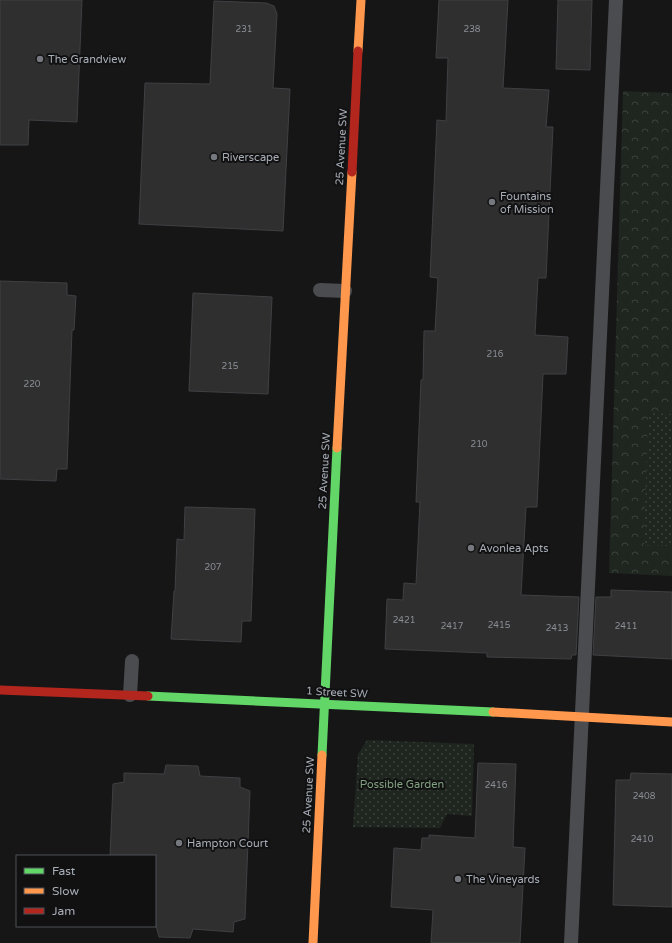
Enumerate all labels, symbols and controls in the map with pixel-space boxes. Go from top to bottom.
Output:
house number: 231 [236,24,252,35]
house number: 238 [464,24,481,35]
place label: The Grandview [48,53,127,66]
marker: The Grandview [35,54,45,64]
street label: 25 Avenue SW [333,108,350,186]
place label: Riverscape [222,151,279,164]
marker: Riverscape [209,152,219,162]
place label: Fountains of Mission [500,190,554,216]
marker: Fountains of Mission [487,197,497,207]
house number: 216 [487,349,504,360]
house number: 215 [222,361,239,372]
house number: 220 [24,379,41,390]
street label: 25 Avenue SW [316,432,333,510]
house number: 210 [471,439,488,450]
place label: Avonlea Apts [479,542,548,555]
marker: Avonlea Apts [466,543,476,553]
house number: 207 [205,562,222,573]
house number: 2421 [393,615,415,626]
house number: 2415 [488,620,511,631]
house number: 2417 [441,621,464,632]
house number: 2411 [615,621,637,632]
house number: 2413 [546,623,568,634]
street label: 1 Street SW [306,684,368,701]
street label: 25 Avenue SW [300,756,317,834]
park label: Possible Garden [360,778,444,791]
house number: 2416 [485,780,508,791]
house number: 2408 [633,791,656,802]
house number: 2410 [631,834,654,845]
place label: Hampton Court [187,837,268,850]
marker: Hampton Court [174,838,184,848]
legend [16,855,156,927]
text: Fast [52,864,76,878]
place label: The Vineyards [466,873,540,886]
marker: The Vineyards [453,874,463,884]
text: Slow [52,884,79,898]
text: Jam [52,904,75,918]

